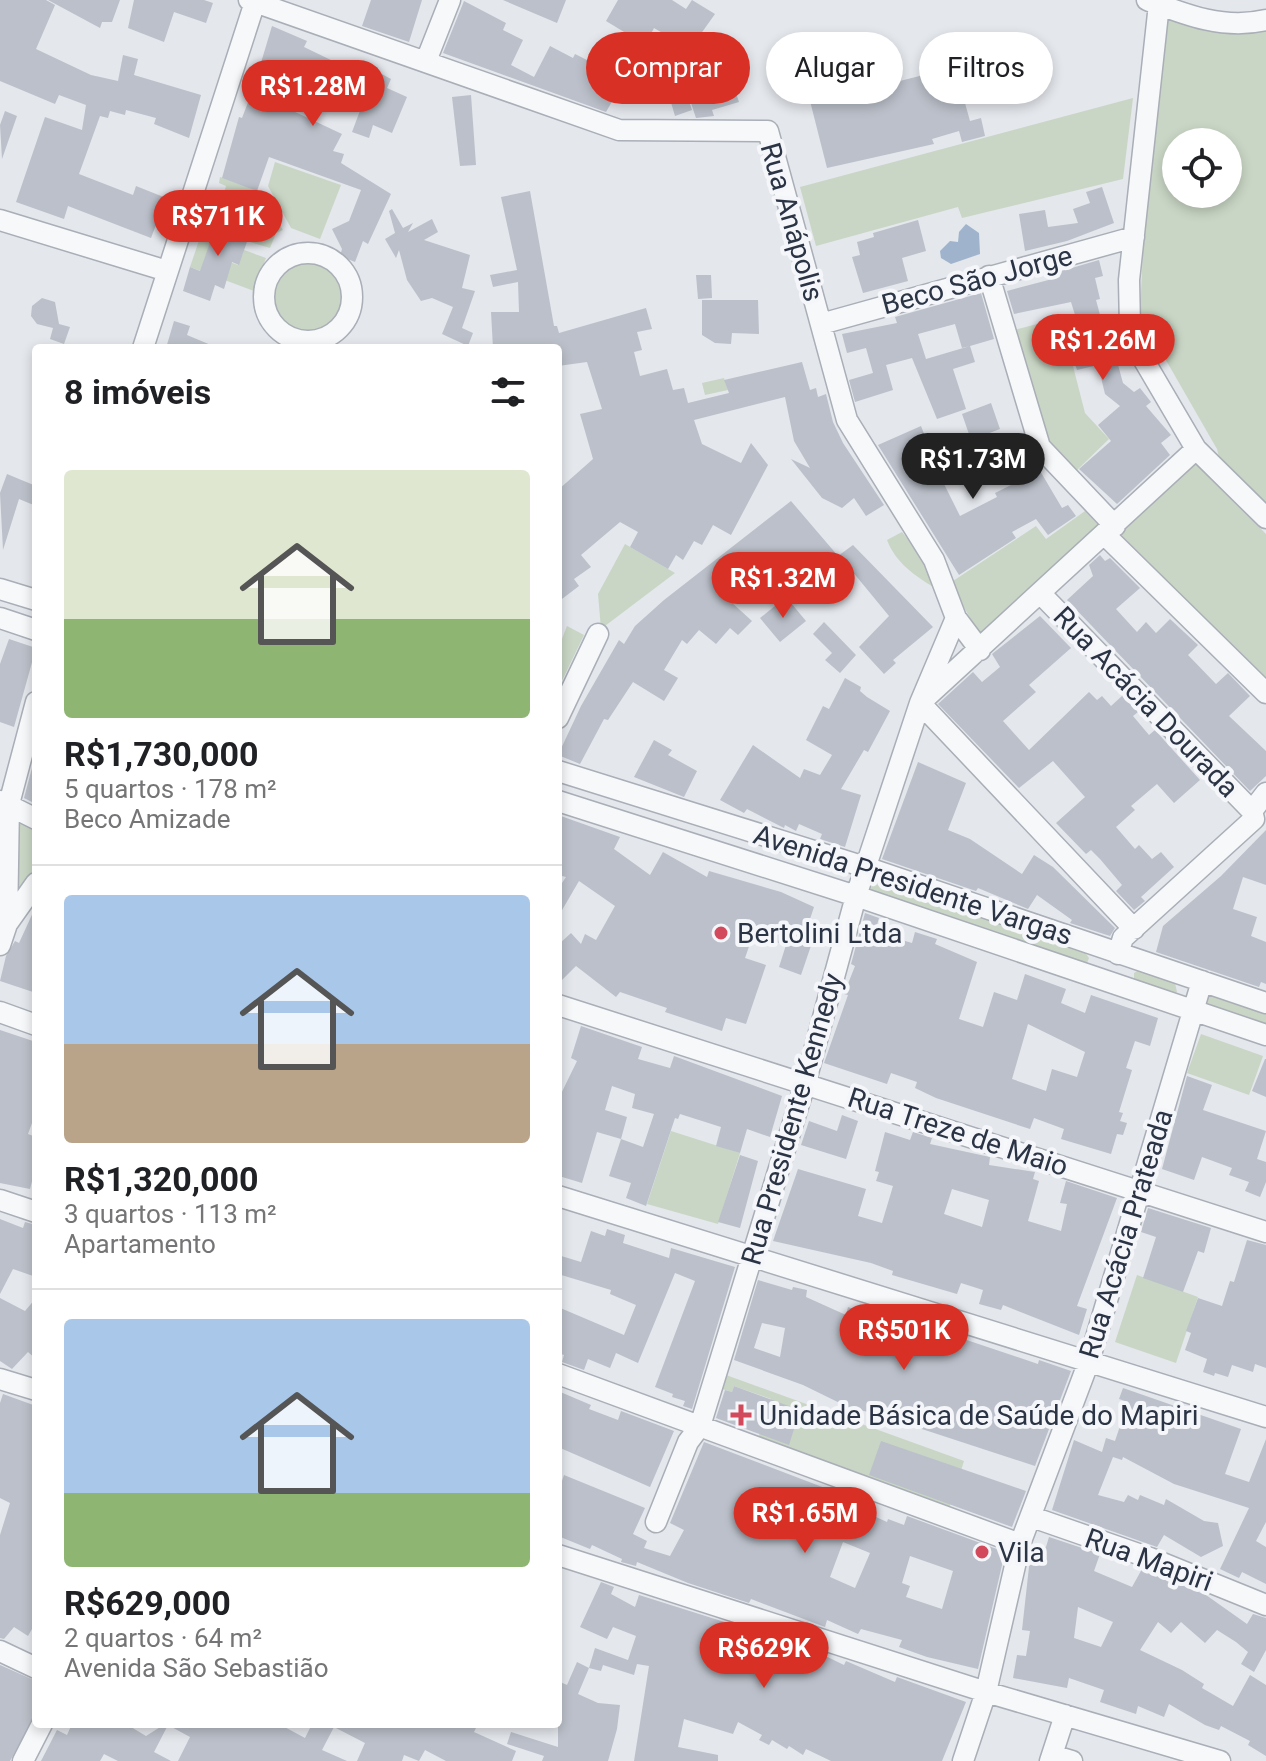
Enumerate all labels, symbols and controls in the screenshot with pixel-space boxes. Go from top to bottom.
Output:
chip: Comprar [586,32,750,104]
chip: Alugar [766,32,903,104]
chip: Filtros [919,32,1053,104]
pin: R$1.28M [239,60,387,128]
text: R$1.28M [260,71,366,101]
map controls [1162,128,1242,208]
button: locate [1162,128,1242,208]
street label: Rua Anápolis [754,139,830,305]
pin: R$711K [153,190,283,258]
text: R$711K [172,201,264,231]
street label: Beco São Jorge [878,239,1076,321]
pin: R$1.26M [1029,314,1177,382]
text: R$1.26M [1050,325,1156,355]
icon: filters [486,370,530,414]
text: 8 imóveis [64,372,211,412]
pin: R$1.73M [899,433,1047,501]
text: R$1.73M [920,444,1026,474]
icon: home [225,522,369,666]
pin: R$1.32M [709,552,857,620]
text: R$1.32M [730,563,836,593]
street label: Rua Acácia Dourada [1047,600,1245,804]
text: R$1,730,000 [64,734,259,774]
text: 5 quartos · 178 m² [64,774,277,804]
text: Beco Amizade [64,804,230,834]
street label: Avenida Presidente Vargas [749,818,1077,952]
place label: Bertolini Ltda [737,917,902,950]
marker: Bertolini Ltda [712,924,730,942]
icon: home [225,947,369,1091]
street label: Rua Presidente Kennedy [735,969,849,1269]
street label: Rua Treze de Maio [844,1081,1072,1183]
street label: Rua Acácia Prateada [1072,1105,1180,1363]
text: R$1,320,000 [64,1159,259,1199]
text: 3 quartos · 113 m² [64,1199,277,1229]
text: Apartamento [64,1229,216,1259]
pin: R$501K [839,1304,969,1372]
text: R$501K [858,1315,950,1345]
icon: home [225,1371,369,1515]
place label: Unidade Básica de Saúde do Mapiri [759,1399,1198,1432]
marker: Unidade Básica de Saúde do Mapiri [730,1404,752,1426]
pin: R$1.65M [731,1487,879,1555]
text: R$1.65M [752,1498,858,1528]
street label: Rua Mapiri [1081,1522,1217,1598]
place label: Vila [998,1536,1045,1569]
marker: Vila [973,1543,991,1561]
text: R$629,000 [64,1583,231,1623]
pin: R$629K [699,1622,829,1690]
text: 2 quartos · 64 m² [64,1623,262,1653]
text: R$629K [718,1633,810,1663]
text: Avenida São Sebastião [64,1653,329,1683]

